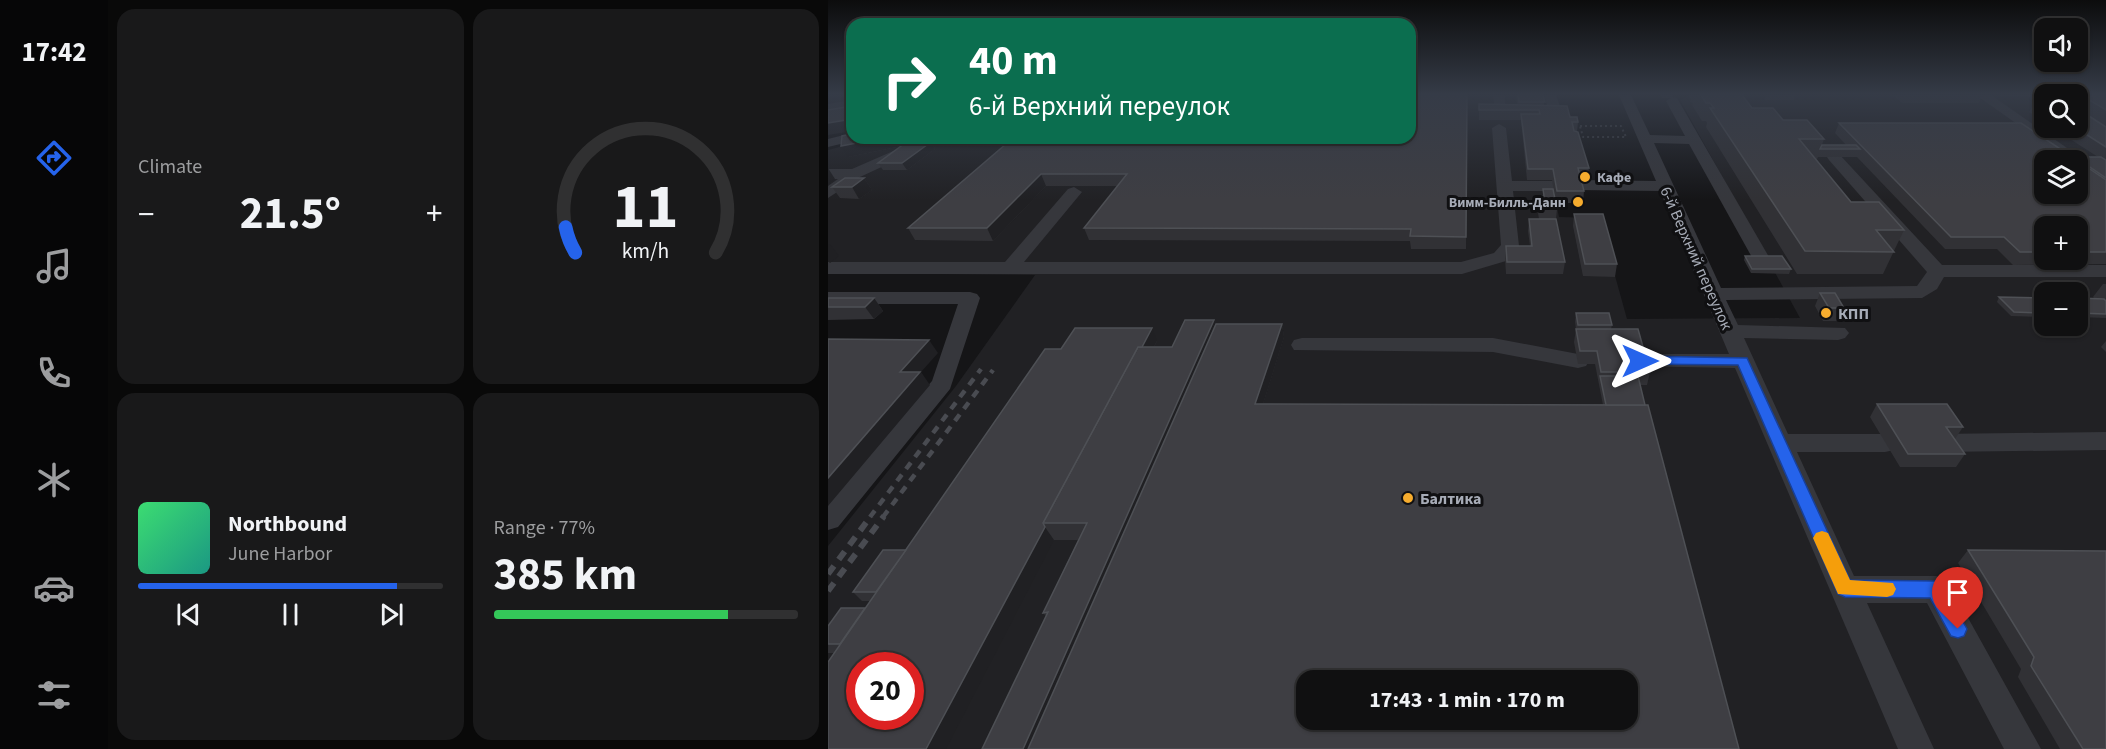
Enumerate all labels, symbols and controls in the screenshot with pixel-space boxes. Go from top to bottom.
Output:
map controls [2034,18,2088,336]
button: sound [2034,18,2088,72]
text: 40 m [969,31,1058,91]
text: 17:42 [21,33,87,72]
icon: right [870,42,948,120]
button: search [2034,84,2088,138]
text: 6-й Верхний переулок [969,87,1230,126]
icon: directions [33,137,75,179]
button: layers [2034,150,2088,204]
text: Climate [138,153,202,181]
text: 11 [613,163,679,252]
place label: Кафе [1597,168,1631,188]
marker: Кафе [1578,170,1592,184]
text: 21.5° [240,182,341,246]
street label: 6-й Верхний переулок [1655,183,1738,334]
text: − [138,191,154,238]
text: + [426,191,443,238]
place label: Вимм-Билль-Данн [1449,193,1566,213]
marker: Вимм-Билль-Данн [1571,195,1585,209]
button: + [2034,216,2088,270]
text: km/h [622,237,670,268]
icon: music [33,245,75,287]
button: − [2034,282,2088,336]
place label: КПП [1838,303,1869,325]
marker: КПП [1819,306,1833,320]
position arrow [1608,329,1672,393]
icon: phone [33,352,75,394]
icon: climate [33,459,75,501]
place label: Балтика [1420,488,1481,510]
marker: Балтика [1401,491,1415,505]
text: Northbound [228,508,347,540]
text: Range · 77% [494,514,595,542]
text: June Harbor [228,540,332,568]
text: 385 km [494,543,637,607]
icon: car [33,567,75,609]
pin [1932,567,1983,629]
icon: arrive [1941,576,1974,609]
icon: previous [172,598,205,631]
icon: pause [274,598,307,631]
icon: next [375,598,408,631]
speed limit sign: 20 [846,652,924,730]
icon: filters [33,674,75,716]
text: 17:43 · 1 min · 170 m [1369,684,1565,716]

